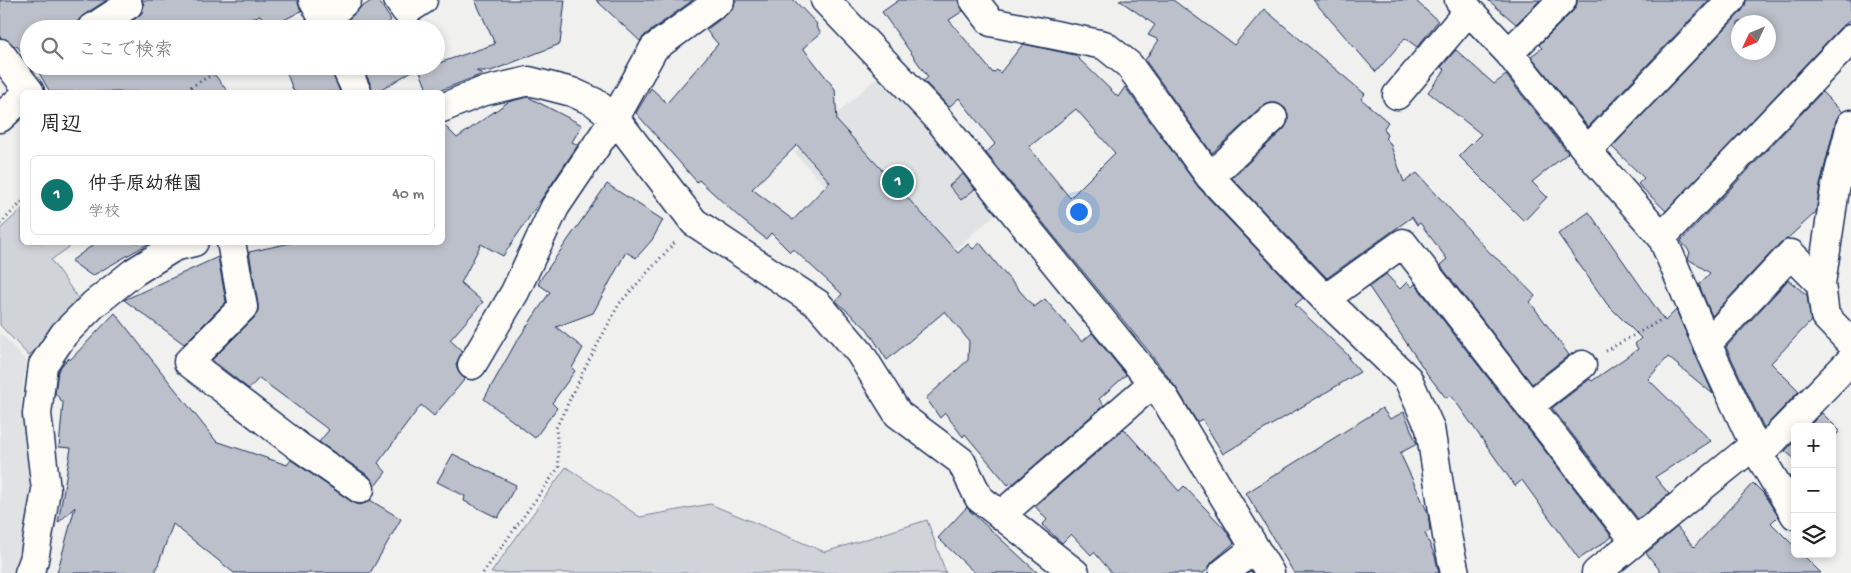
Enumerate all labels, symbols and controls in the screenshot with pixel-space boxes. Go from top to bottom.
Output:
north arrow [1731,15,1776,60]
search box [20,20,445,75]
icon: search [38,34,66,62]
text: ここで検索 [78,40,173,63]
text: 周辺 [40,114,82,139]
pin: 1 [882,163,914,201]
text: 仲手原幼稚園 [88,174,202,197]
text: 1 [54,186,60,205]
text: 40 m [392,186,424,205]
your location [1066,199,1092,225]
text: 学校 [88,204,120,223]
map controls [1791,423,1836,558]
button: + [1791,423,1836,468]
button: − [1791,468,1836,513]
button: layers [1791,513,1836,558]

